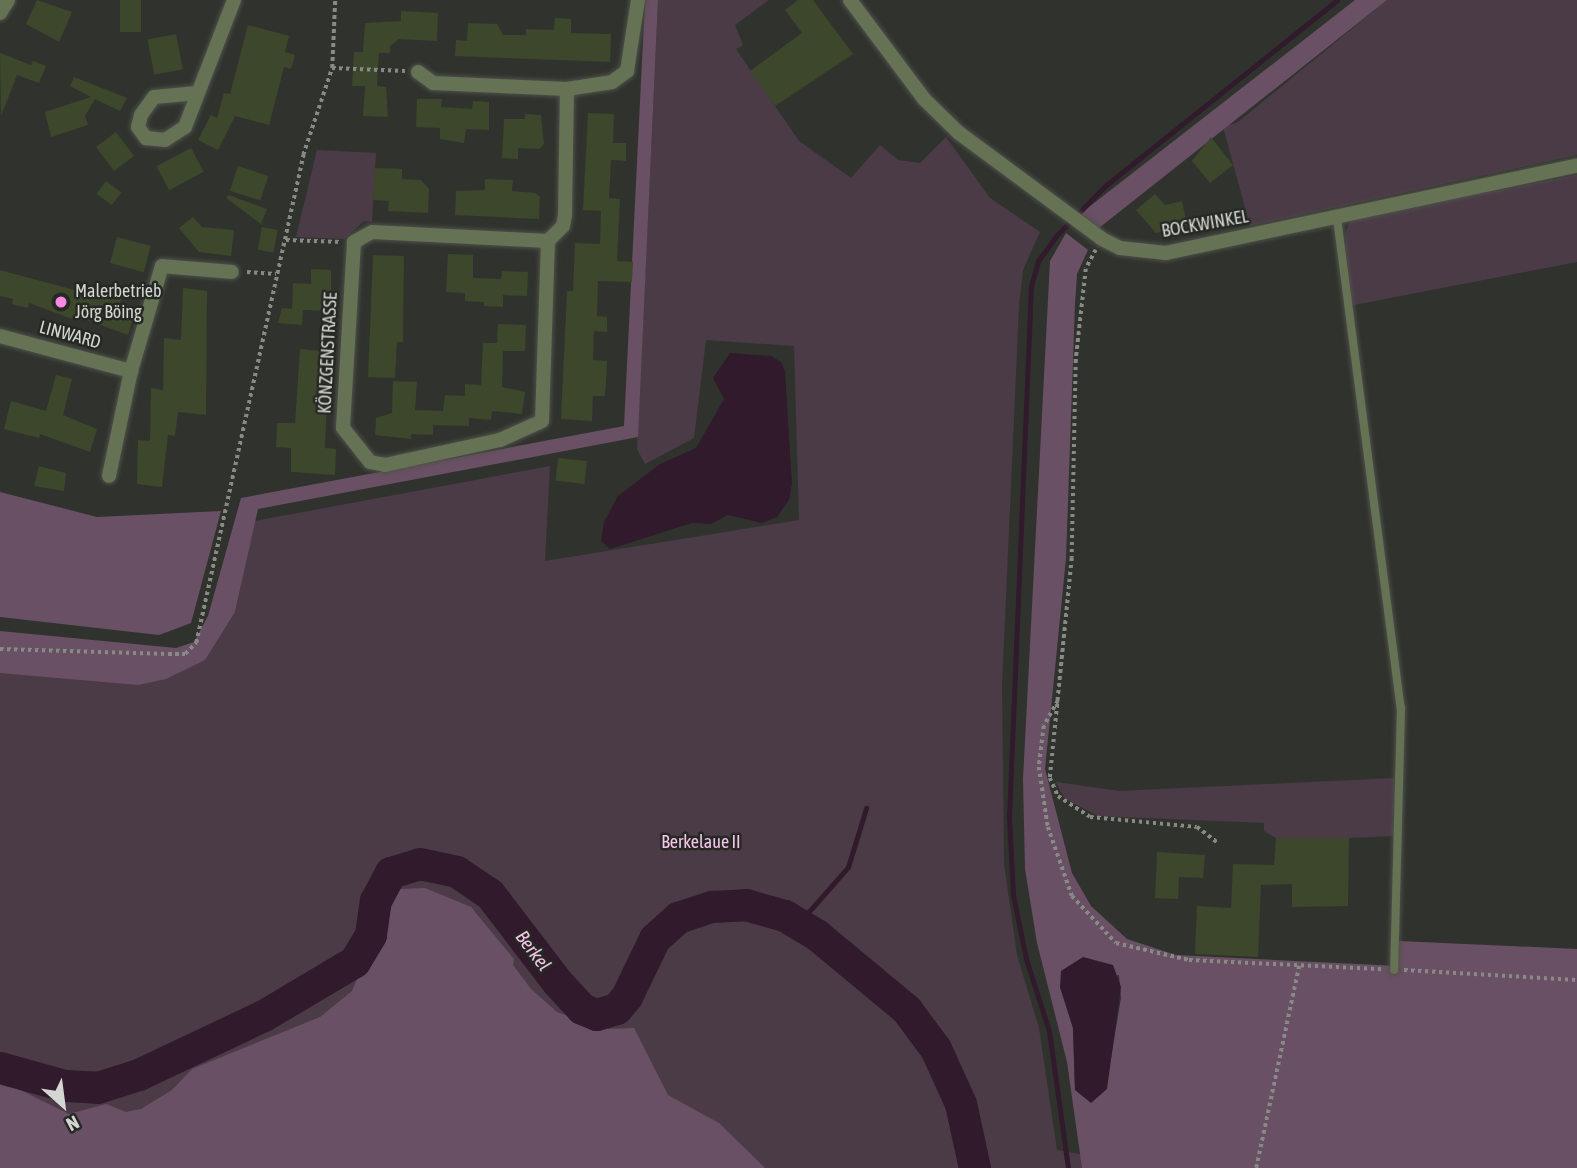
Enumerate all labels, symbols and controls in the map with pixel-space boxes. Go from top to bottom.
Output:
street label: BOCKWINKEL [1160,206,1250,242]
place label: Malerbetrieb Jörg Böing [75,281,162,324]
street label: KÖNZGENSTRASSE [314,292,342,414]
marker: Malerbetrieb Jörg Böing [53,294,69,310]
street label: LINWARD [37,316,103,354]
park label: Berkelaue II [661,831,741,853]
water label: Berkel [510,926,556,976]
north arrow [28,1070,98,1140]
text: N [63,1111,83,1136]

